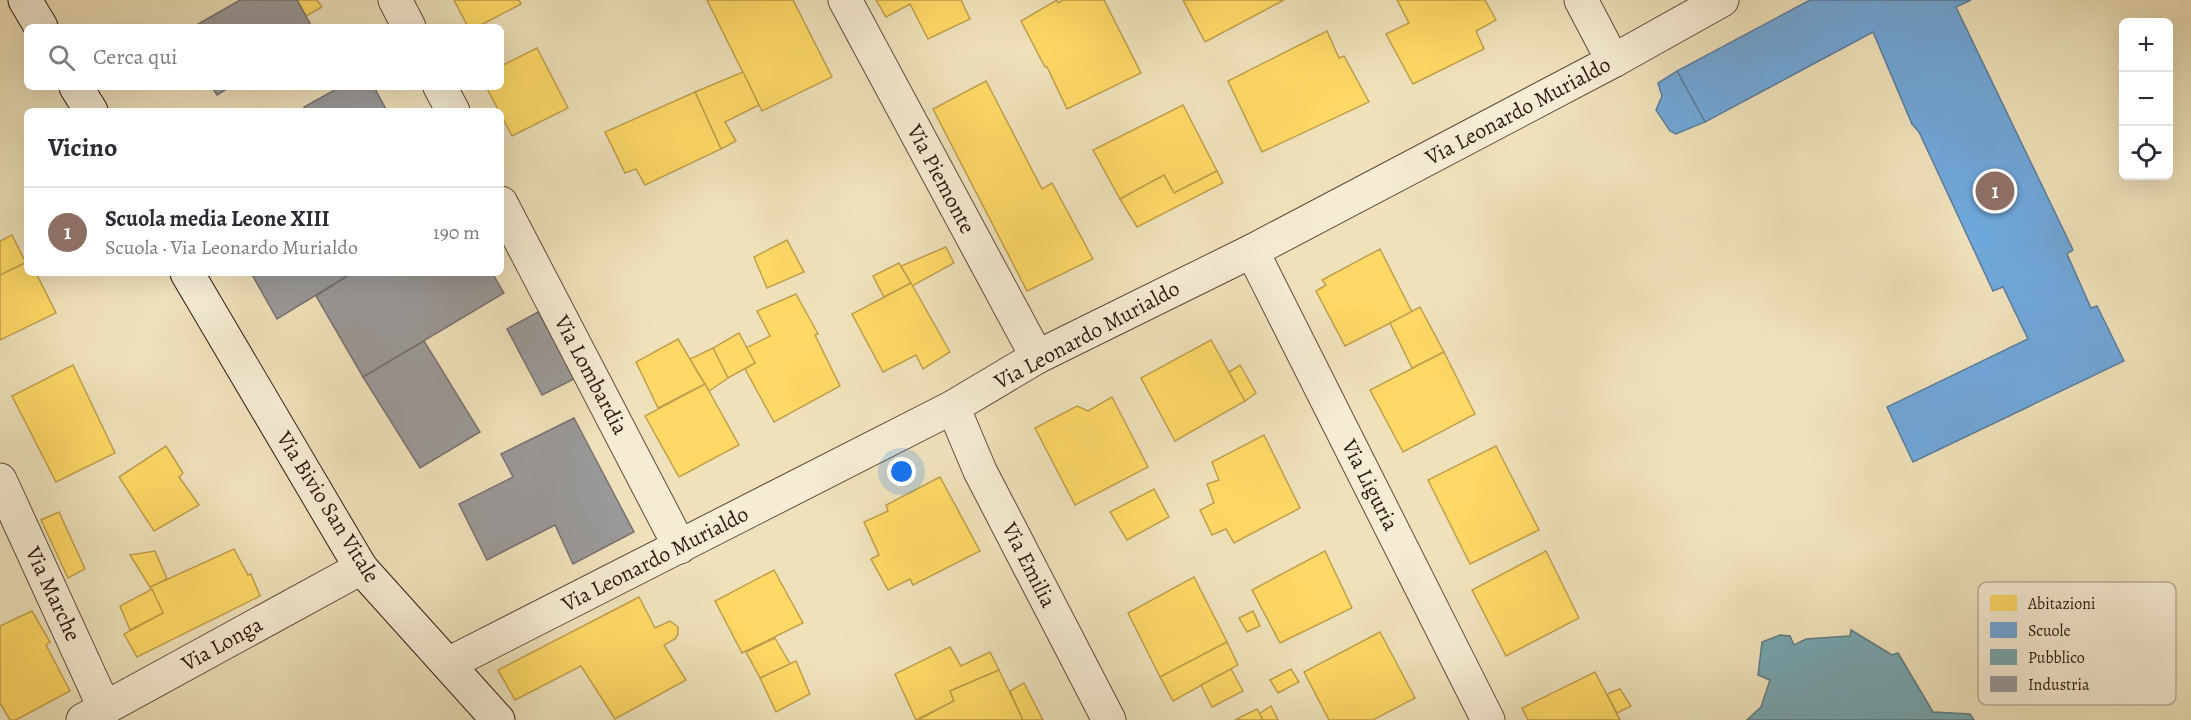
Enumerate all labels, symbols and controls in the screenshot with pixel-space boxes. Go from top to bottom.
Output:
map controls [2119,18,2173,180]
button: + [2119,18,2173,72]
search box [24,24,504,90]
icon: search [45,41,78,74]
text: Cerca qui [93,42,178,72]
street label: Via Leonardo Murialdo [1419,49,1616,173]
button: − [2119,72,2173,126]
street label: Via Piemonte [899,118,982,239]
button: locate [2119,126,2173,180]
text: Vicino [48,130,117,165]
pin: 1 [1976,168,2014,213]
text: Scuola media Leone XIII [105,204,330,234]
text: 1 [64,219,71,246]
text: 190 m [433,219,480,246]
text: Scuola · Via Leonardo Murialdo [105,234,358,261]
street label: Via Leonardo Murialdo [988,273,1185,397]
street label: Via Lombardia [546,309,636,441]
street label: Via Bivio San Vitale [269,425,387,588]
street label: Via Liguria [1334,433,1406,536]
your location [887,457,916,486]
street label: Via Leonardo Murialdo [555,499,754,620]
street label: Via Emilia [994,516,1064,613]
street label: Via Marche [18,541,88,646]
legend [1978,582,2176,705]
text: Abitazioni [2027,593,2096,615]
street label: Via Longa [175,609,269,679]
text: Scuole [2028,620,2071,642]
text: Pubblico [2028,647,2085,669]
text: Industria [2028,674,2090,696]

